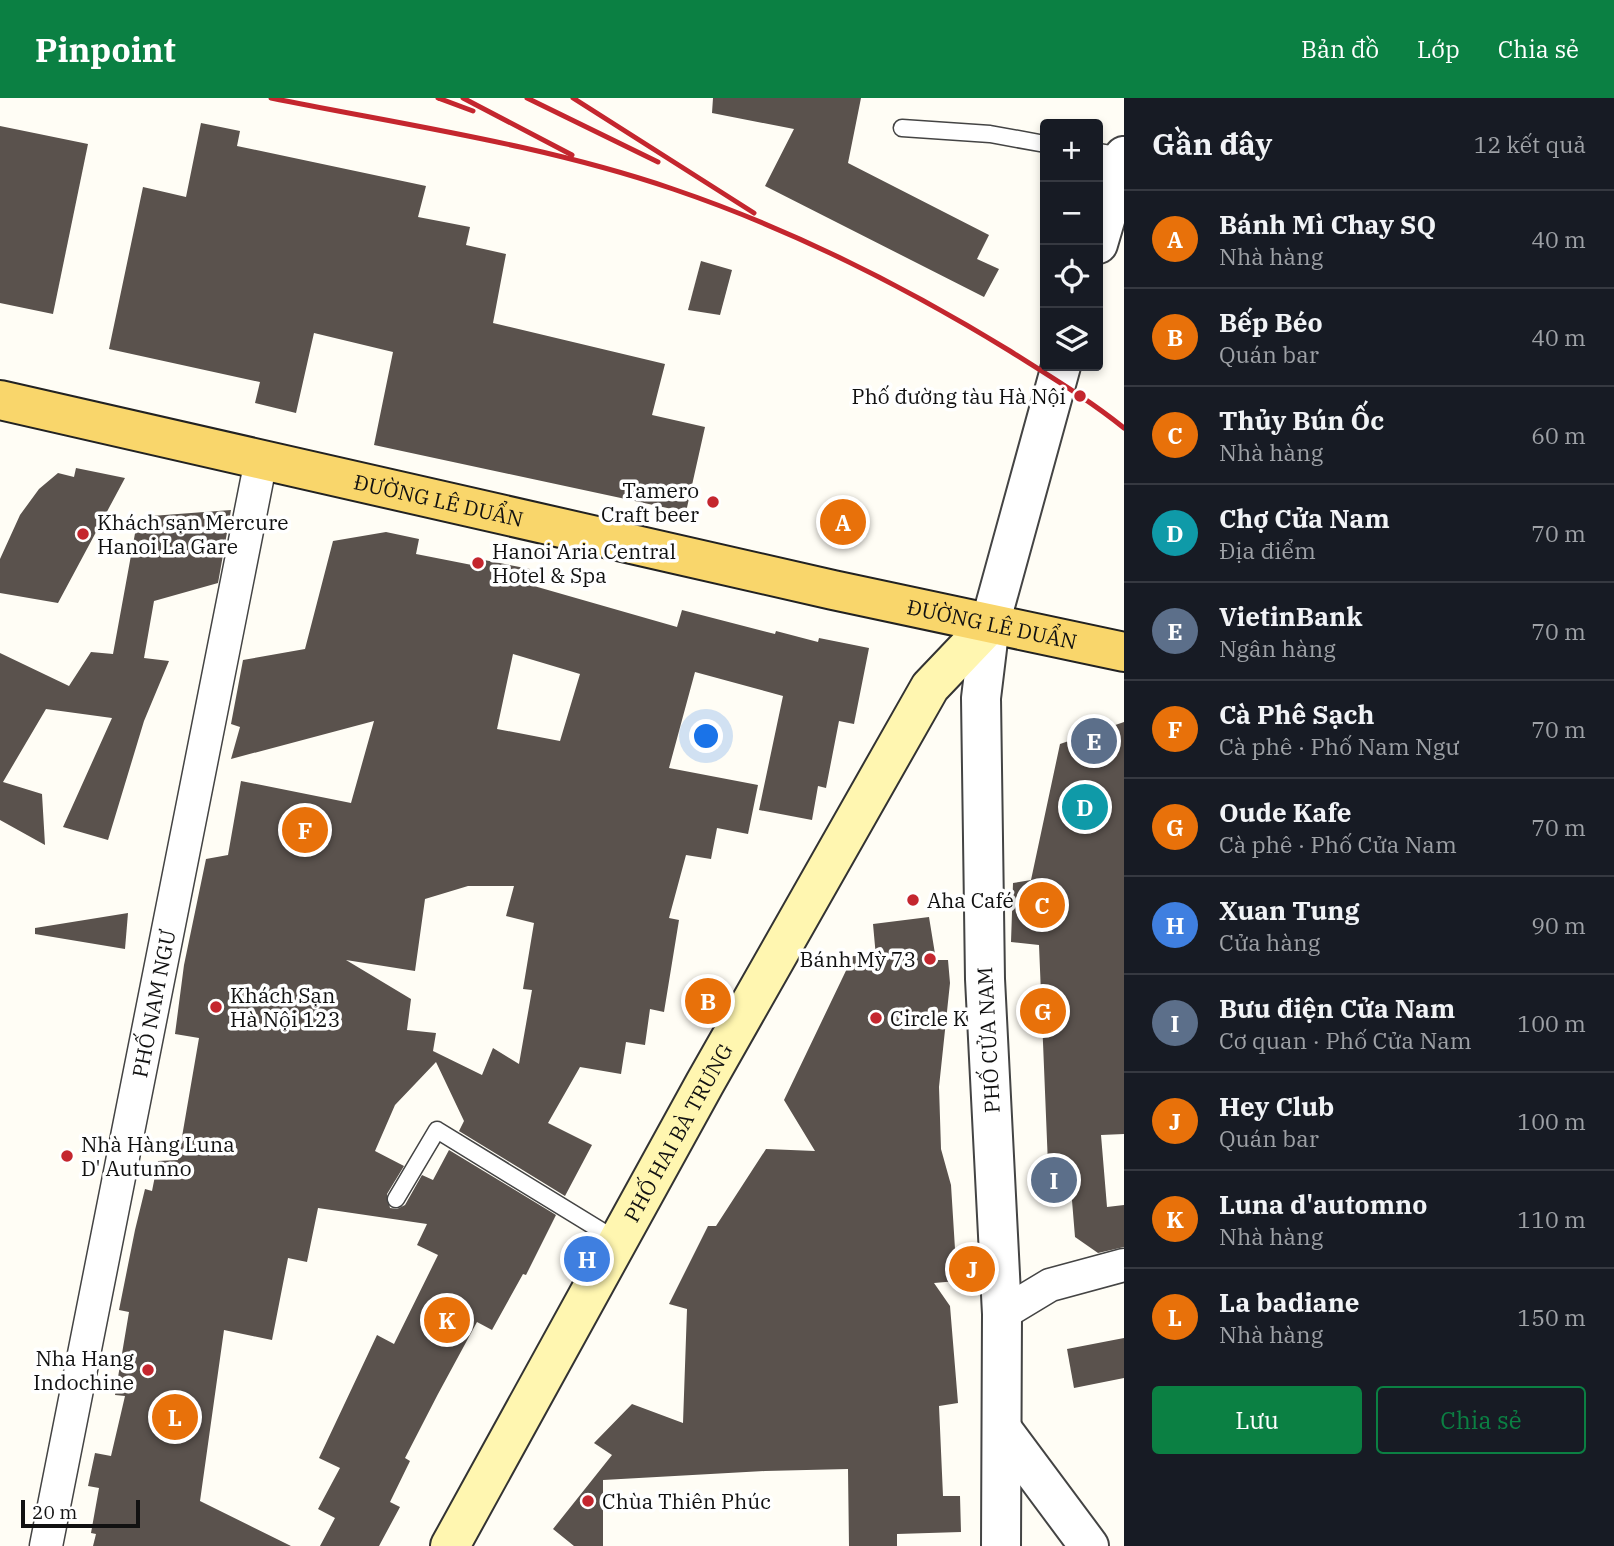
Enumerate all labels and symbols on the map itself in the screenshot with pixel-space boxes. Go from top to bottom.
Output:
place label: Phố đường tàu Hà Nội [852,382,1066,410]
marker: Phố đường tàu Hà Nội [1072,388,1088,404]
street label: ĐƯỜNG LÊ DUẨN [351,467,526,533]
place label: Tamero Craft beer [601,476,700,528]
marker: Tamero Craft beer [705,494,721,510]
pin: A [820,496,866,548]
place label: Khách sạn Mercure Hanoi La Gare [97,508,289,560]
marker: Khách sạn Mercure Hanoi La Gare [75,526,91,542]
place label: Hanoi Aria Central Hotel & Spa [492,537,676,589]
marker: Hanoi Aria Central Hotel & Spa [470,555,486,571]
street label: ĐƯỜNG LÊ DUẨN [905,592,1080,656]
pin: E [1071,715,1117,767]
your location [689,719,723,753]
pin: D [1062,781,1108,833]
pin: F [282,804,328,856]
pin: C [1019,879,1065,931]
place label: Aha Café [927,886,1014,914]
marker: Aha Café [905,892,921,908]
street label: PHỐ NAM NGƯ [125,927,182,1080]
place label: Bánh Mỳ 73 [799,945,916,973]
marker: Bánh Mỳ 73 [922,951,938,967]
street label: PHỐ CỬA NAM [969,966,1006,1114]
pin: B [685,975,731,1027]
place label: Khách Sạn Hà Nội 123 [230,981,340,1033]
pin: G [1020,985,1066,1037]
marker: Khách Sạn Hà Nội 123 [208,999,224,1015]
place label: Circle K [890,1004,968,1032]
marker: Circle K [868,1010,884,1026]
street label: PHỐ HAI BÀ TRƯNG [617,1038,739,1227]
place label: Nhà Hàng Luna D' Autunno [81,1130,235,1182]
marker: Nhà Hàng Luna D' Autunno [59,1148,75,1164]
pin: I [1031,1154,1077,1206]
pin: H [564,1233,610,1285]
pin: J [949,1243,995,1295]
pin: K [424,1294,470,1346]
place label: Nha Hang Indochine [33,1344,135,1396]
marker: Nha Hang Indochine [140,1362,156,1378]
pin: L [152,1391,198,1443]
place label: Chùa Thiên Phúc [602,1487,771,1515]
marker: Chùa Thiên Phúc [580,1493,596,1509]
scale bar [21,1497,140,1529]

